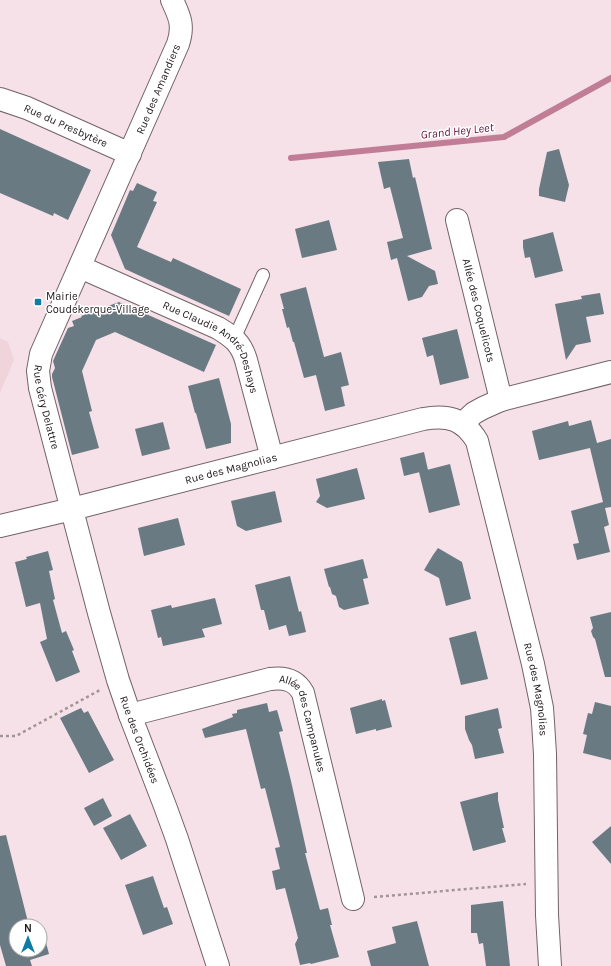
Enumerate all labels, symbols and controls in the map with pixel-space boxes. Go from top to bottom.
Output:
street label: Rue des Amandiers [134,42,183,136]
street label: Rue du Presbytère [22,101,110,150]
water label: Grand Hey Leet [420,120,495,142]
street label: Allée des Coquelicots [460,257,498,364]
place label: Mairie Coudekerque-Village [46,290,150,316]
marker: Mairie Coudekerque-Village [33,297,43,307]
street label: Rue Claudie André-Deshays [161,298,261,395]
street label: Rue Géry Delattre [31,364,62,451]
street label: Rue des Magnolias [183,451,279,487]
street label: Rue des Magnolias [521,641,550,737]
street label: Allée des Campanules [278,672,328,774]
street label: Rue des Orchidées [117,694,162,786]
north arrow [8,918,48,958]
text: N [24,922,32,935]

